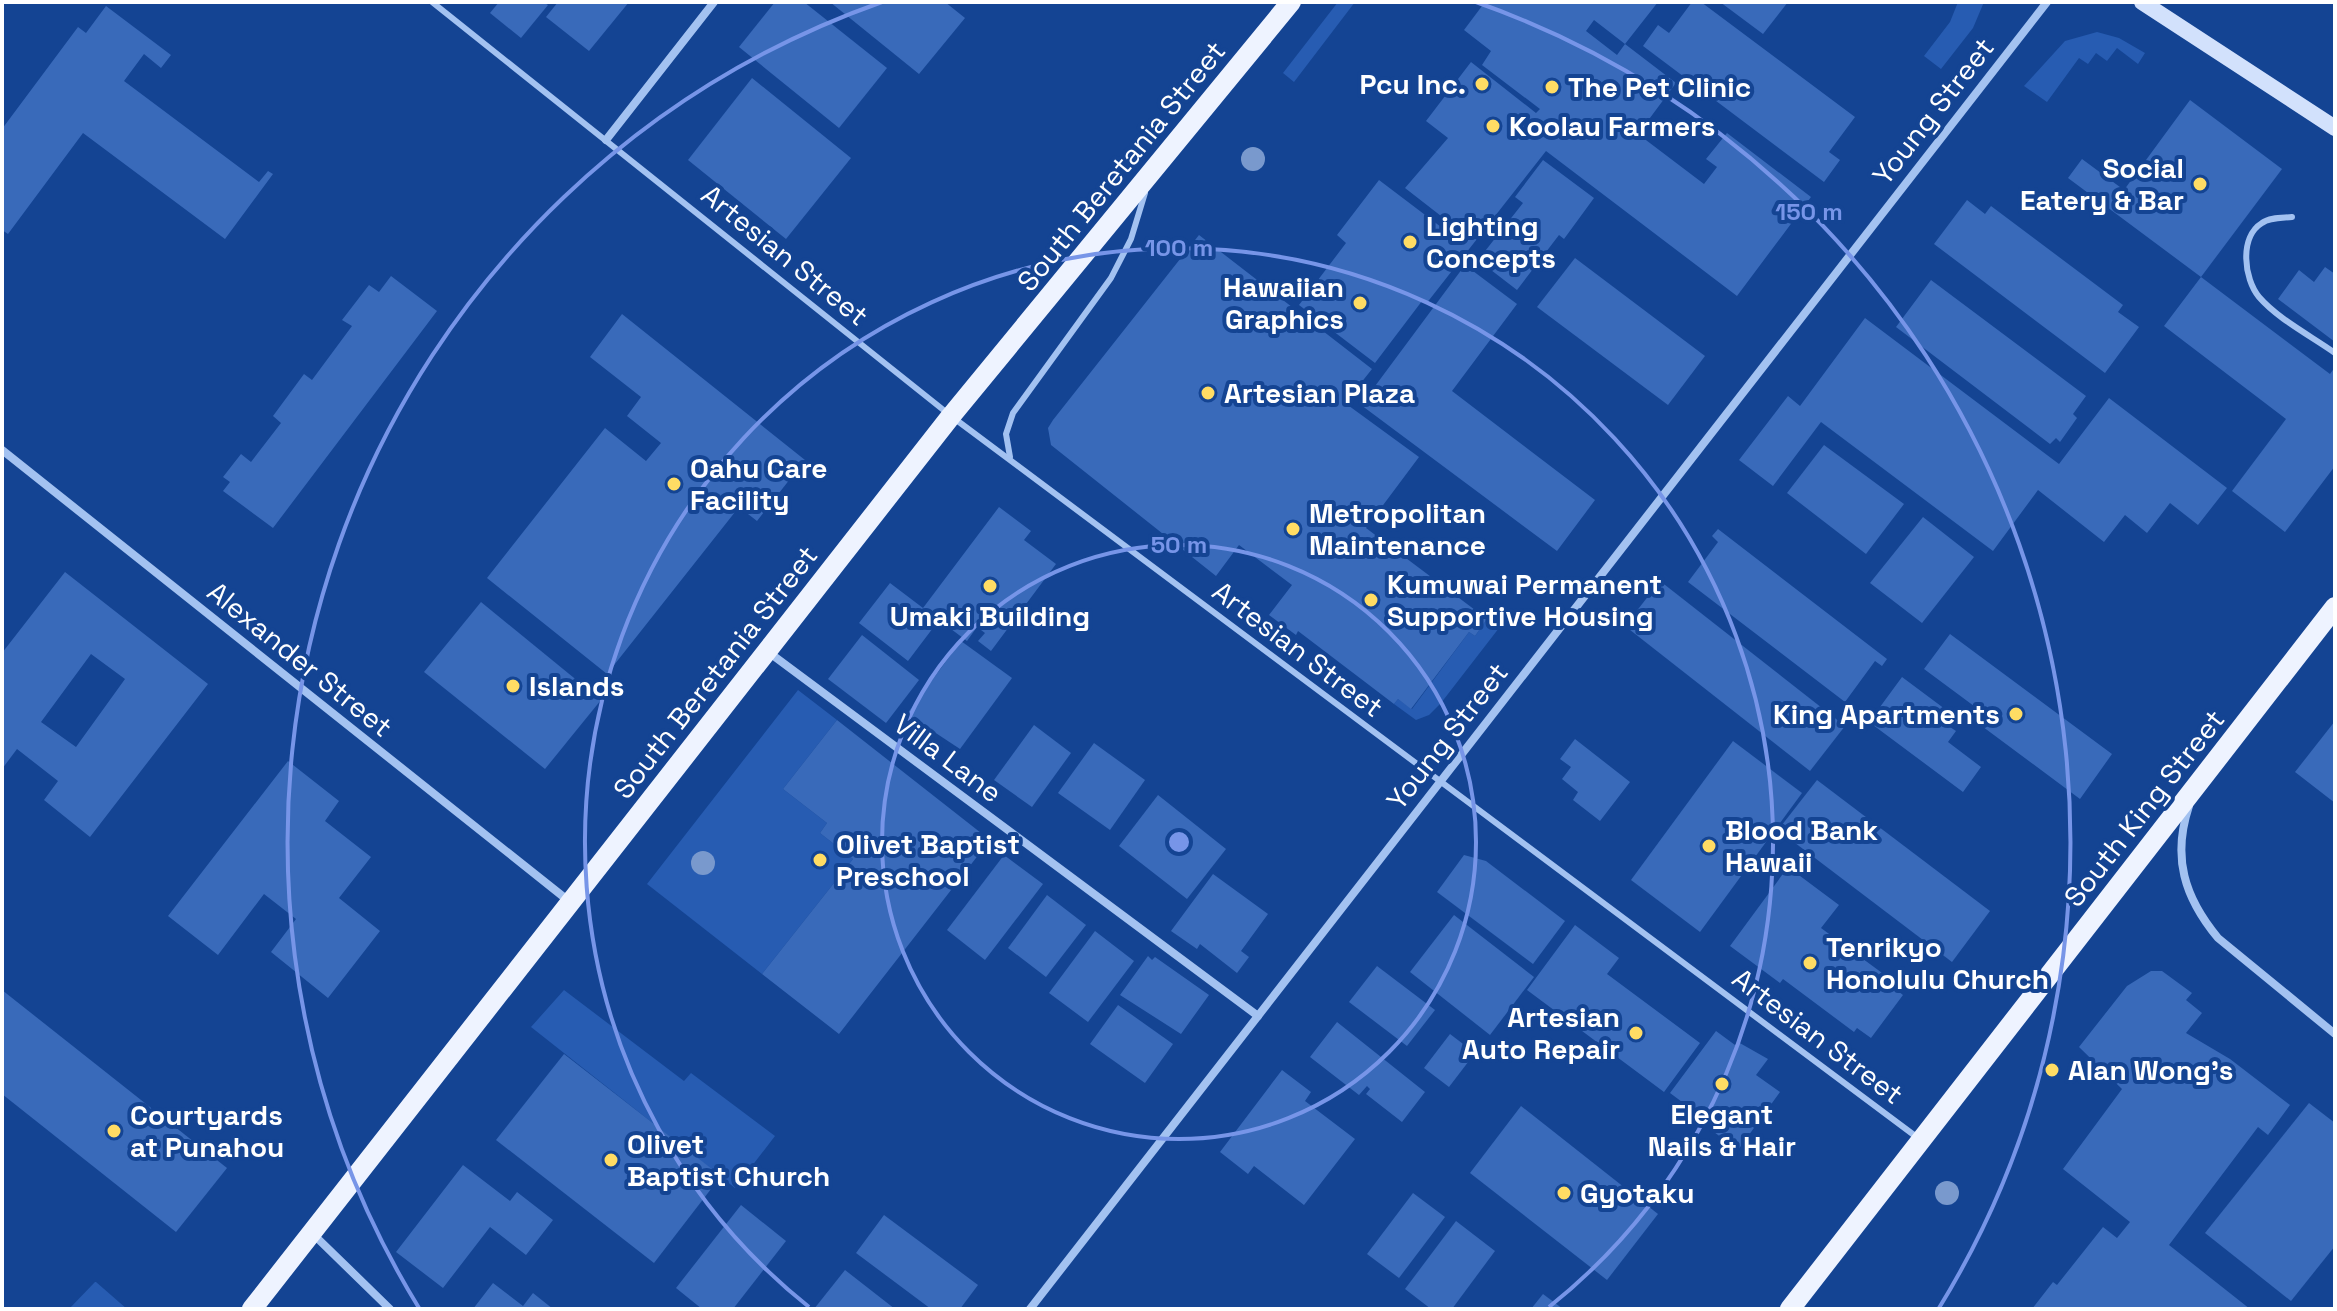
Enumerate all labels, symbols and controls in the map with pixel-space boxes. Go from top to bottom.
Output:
street label: Young Street [1864,30,2002,192]
street label: South Beretania Street [1009,34,1233,298]
place label: Pcu Inc. [1359,66,1466,102]
place label: The Pet Clinic [1568,69,1751,105]
marker: Pcu Inc. [1473,75,1491,93]
marker: The Pet Clinic [1543,78,1561,96]
place label: Koolau Farmers [1509,108,1716,144]
marker: Koolau Farmers [1484,117,1502,135]
place label: Social Eatery & Bar [2020,150,2184,218]
marker: Social Eatery & Bar [2191,175,2209,193]
street label: Artesian Street [694,177,876,333]
text: 150 m [1775,196,1843,227]
place label: Lighting Concepts [1426,208,1556,276]
text: 100 m [1145,232,1213,263]
marker: Lighting Concepts [1401,233,1419,251]
place label: Hawaiian Graphics [1223,269,1344,337]
marker: Hawaiian Graphics [1351,294,1369,312]
place label: Artesian Plaza [1224,375,1415,411]
marker: Artesian Plaza [1199,384,1217,402]
place label: Oahu Care Facility [690,450,827,518]
marker: Oahu Care Facility [665,475,683,493]
place label: Metropolitan Maintenance [1309,495,1486,563]
marker: Metropolitan Maintenance [1284,520,1302,538]
text: 50 m [1151,529,1207,560]
street label: South Beretania Street [605,538,825,806]
place label: Kumuwai Permanent Supportive Housing [1387,566,1662,634]
street label: Alexander Street [200,573,400,745]
street label: Artesian Street [1205,573,1391,725]
marker: Umaki Building [981,577,999,595]
marker: Kumuwai Permanent Supportive Housing [1362,591,1380,609]
place label: Umaki Building [890,598,1090,634]
street label: Young Street [1378,655,1516,817]
place label: Islands [529,668,624,704]
marker: Islands [504,677,522,695]
place label: King Apartments [1773,696,2000,732]
street label: South King Street [2056,702,2232,914]
marker: King Apartments [2007,705,2025,723]
street label: Villa Lane [887,706,1009,810]
place label: Blood Bank Hawaii [1725,812,1878,880]
place label: Olivet Baptist Preschool [836,826,1020,894]
centre of rings [1165,828,1193,856]
marker: Blood Bank Hawaii [1700,837,1718,855]
marker: Olivet Baptist Preschool [811,851,829,869]
place label: Tenrikyo Honolulu Church [1826,929,2049,997]
marker: Tenrikyo Honolulu Church [1801,954,1819,972]
street label: Artesian Street [1725,960,1911,1112]
place label: Artesian Auto Repair [1462,999,1620,1067]
marker: Artesian Auto Repair [1627,1024,1645,1042]
place label: Alan Wong’s [2068,1052,2233,1088]
marker: Alan Wong’s [2043,1061,2061,1079]
marker: Elegant Nails & Hair [1713,1075,1731,1093]
place label: Elegant Nails & Hair [1648,1096,1796,1164]
place label: Courtyards at Punahou [130,1097,284,1165]
marker: Courtyards at Punahou [105,1122,123,1140]
place label: Olivet Baptist Church [627,1126,830,1194]
marker: Olivet Baptist Church [602,1151,620,1169]
place label: Gyotaku [1580,1175,1694,1211]
marker: Gyotaku [1555,1184,1573,1202]

